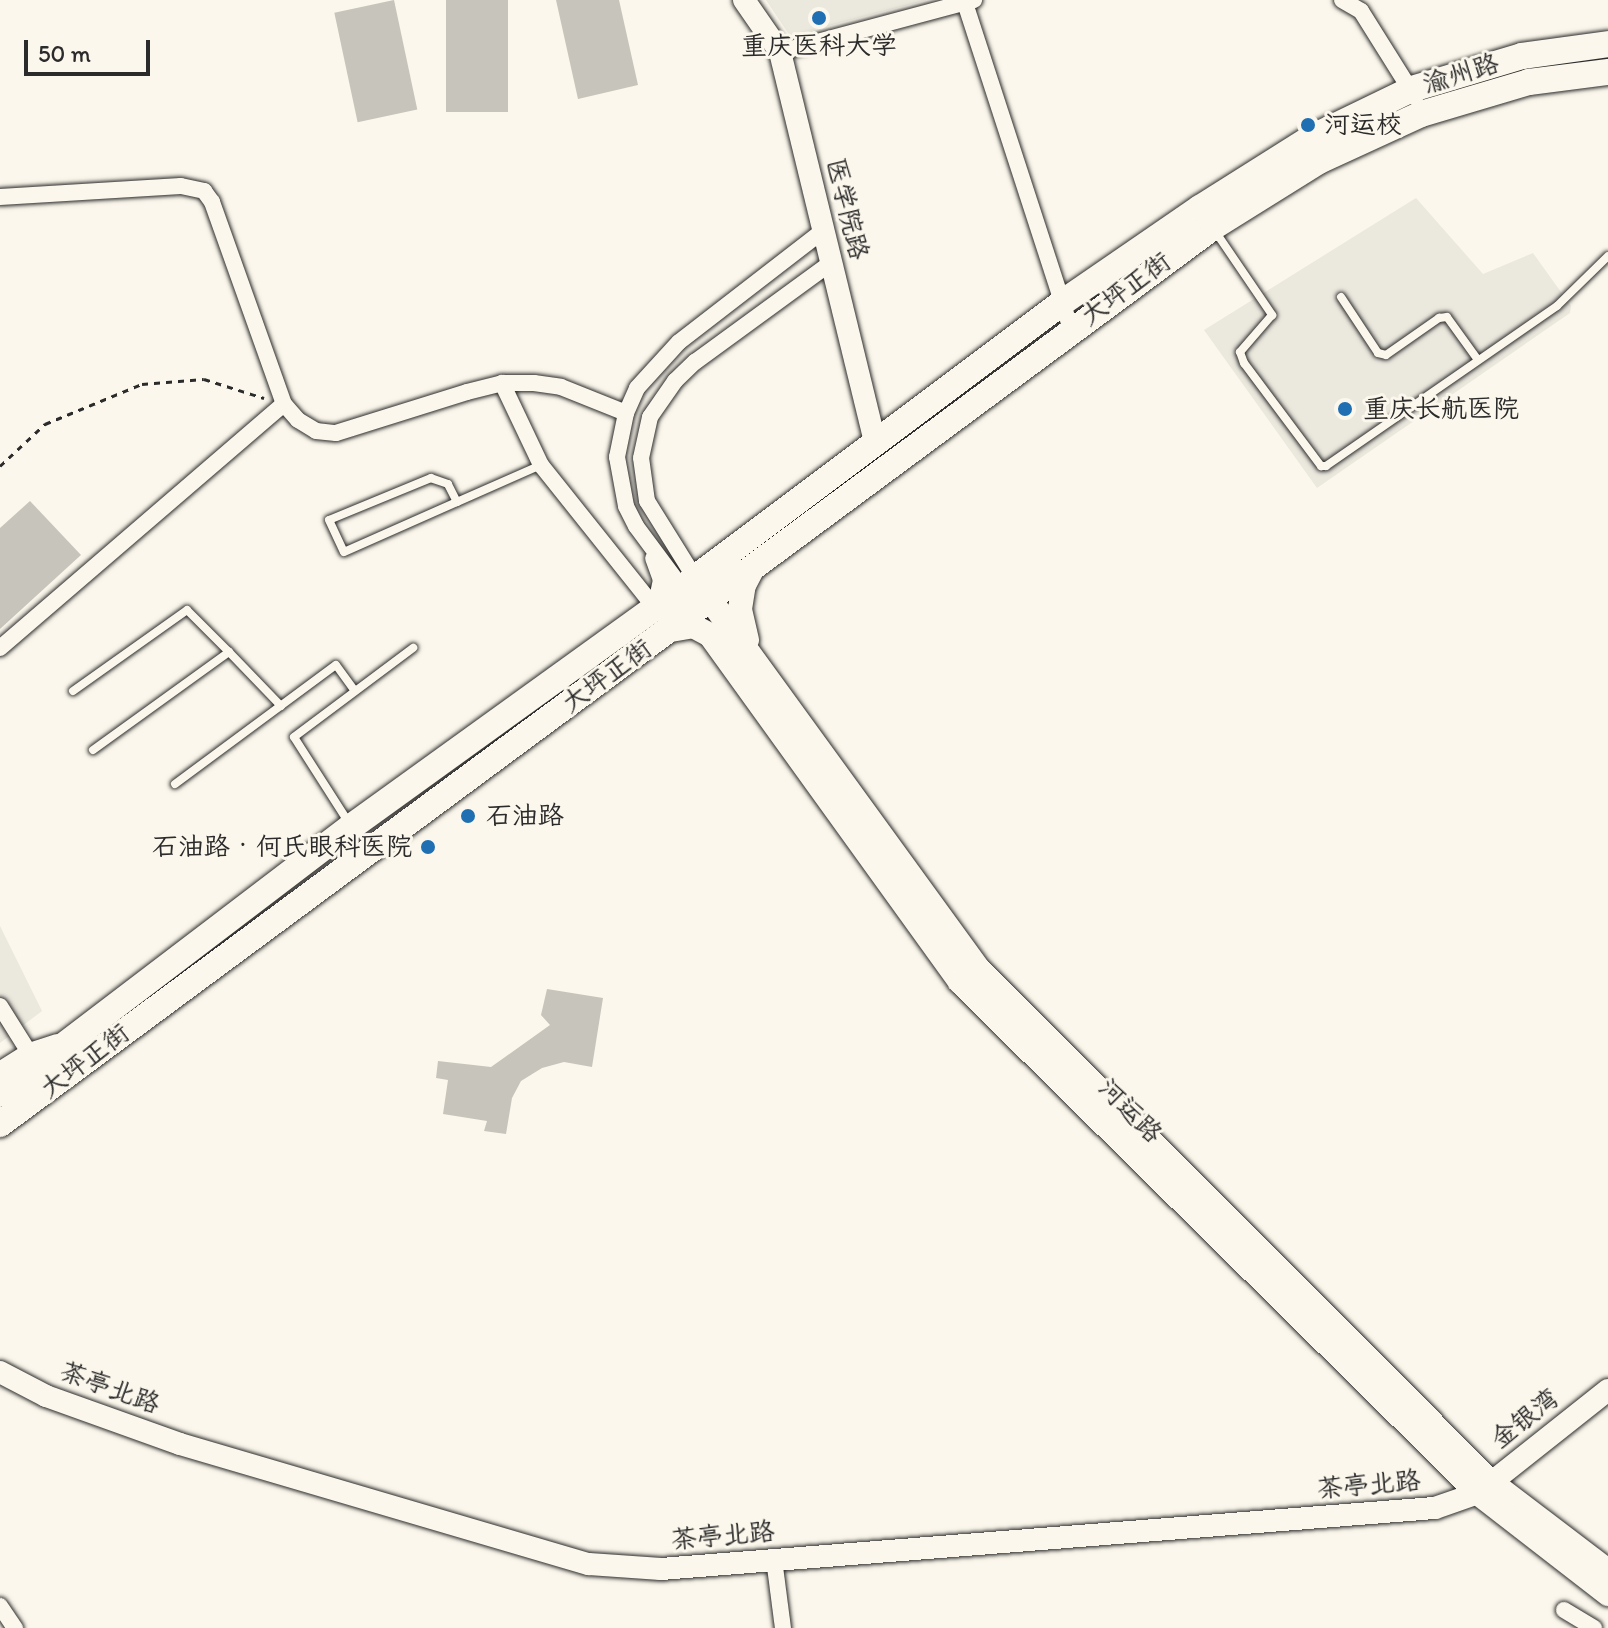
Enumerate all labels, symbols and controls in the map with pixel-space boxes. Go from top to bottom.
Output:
marker: 重庆医科大学 [810,9,828,27]
scale bar [28,24,154,74]
place label: 重庆医科大学 [741,30,897,62]
text: 50 m [38,39,91,68]
street label: 渝州路 [1419,48,1503,100]
place label: 河运校 [1324,109,1402,141]
marker: 河运校 [1299,116,1317,134]
street label: 医学院路 [819,155,875,263]
street label: 大坪正街 [1075,246,1177,332]
place label: 重庆长航医院 [1363,393,1519,425]
marker: 重庆长航医院 [1334,398,1356,420]
street label: 大坪正街 [556,633,658,719]
place label: 石油路 [486,800,564,832]
marker: 石油路 [457,805,479,827]
place label: 石油路‧何氏眼科医院 [152,831,412,863]
marker: 石油路‧何氏眼科医院 [419,838,437,856]
street label: 大坪正街 [34,1017,136,1105]
street label: 河运路 [1091,1072,1169,1150]
street label: 茶亭北路 [56,1356,164,1420]
street label: 金银湾 [1485,1383,1565,1455]
street label: 茶亭北路 [1316,1465,1422,1505]
street label: 茶亭北路 [670,1516,776,1556]

